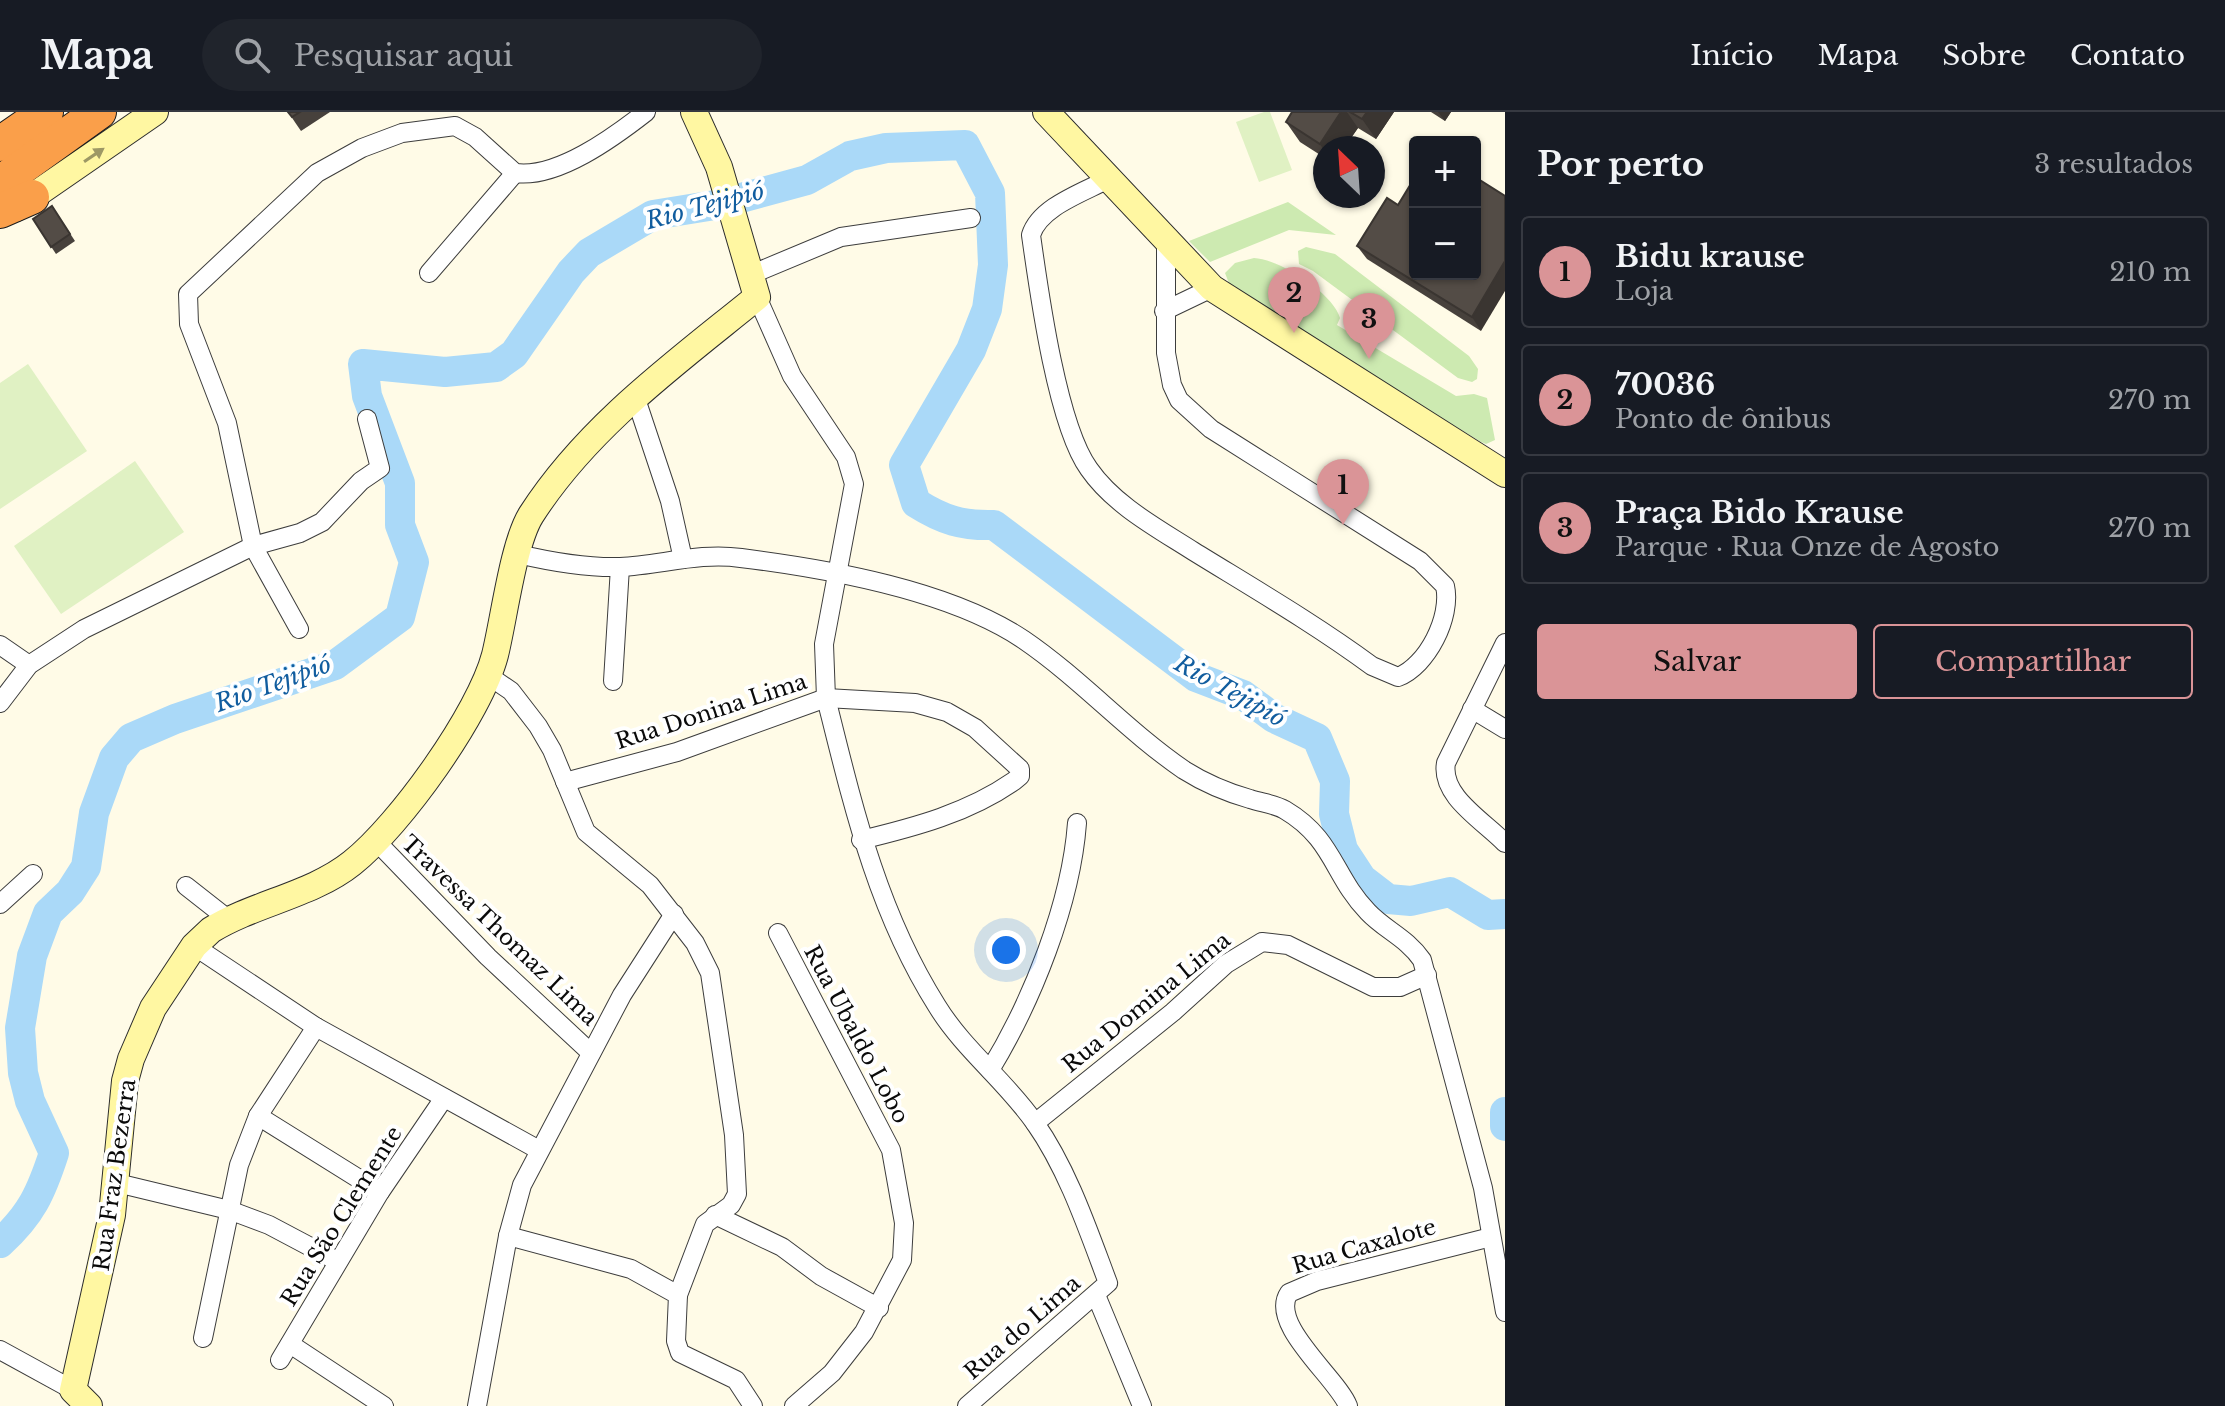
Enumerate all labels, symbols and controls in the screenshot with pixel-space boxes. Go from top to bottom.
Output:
search box [202,19,762,91]
text: Mapa [40,32,154,79]
icon: search [230,33,274,77]
text: Pesquisar aqui [294,37,513,74]
text: Início [1690,38,1774,73]
text: Mapa [1818,38,1898,73]
text: Sobre [1942,38,2026,73]
text: Contato [2070,38,2185,73]
north arrow [1313,136,1385,208]
map controls [1409,136,1481,280]
button: + [1409,136,1481,208]
text: Por perto [1537,143,1704,185]
text: 3 resultados [2034,148,2193,180]
one-way arrow [83,149,105,163]
water label: Rio Tejipió [641,176,768,236]
button: − [1409,208,1481,280]
text: Bidu krause [1615,238,1805,275]
text: 1 [1559,256,1571,288]
text: 210 m [2109,256,2191,288]
pin: 2 [1268,267,1320,333]
text: Loja [1615,275,1673,307]
pin: 3 [1343,293,1395,359]
text: 70036 [1615,366,1715,403]
text: 2 [1557,384,1573,416]
text: 270 m [2108,384,2191,416]
text: Ponto de ônibus [1615,403,1831,435]
pin: 1 [1317,459,1369,525]
text: Praça Bido Krause [1615,494,1904,531]
text: 3 [1557,512,1573,544]
text: 270 m [2108,512,2191,544]
text: Parque · Rua Onze de Agosto [1615,531,2000,563]
button: Salvar [1537,624,1857,699]
button: Compartilhar [1873,624,2193,699]
water label: Rio Tejipió [1169,648,1291,733]
water label: Rio Tejipió [210,649,335,718]
street label: Rua Donina Lima [612,668,811,755]
street label: Travessa Thomaz Lima [396,830,604,1032]
street label: Rua Domina Lima [1057,926,1236,1078]
your location [986,930,1026,970]
street label: Rua Ubaldo Lobo [798,941,915,1128]
street label: Rua Fraz Bezerra [88,1077,141,1273]
street label: Rua São Clemente [275,1121,408,1311]
street label: Rua Caxalote [1289,1213,1439,1280]
street label: Rua do Lima [959,1269,1087,1385]

